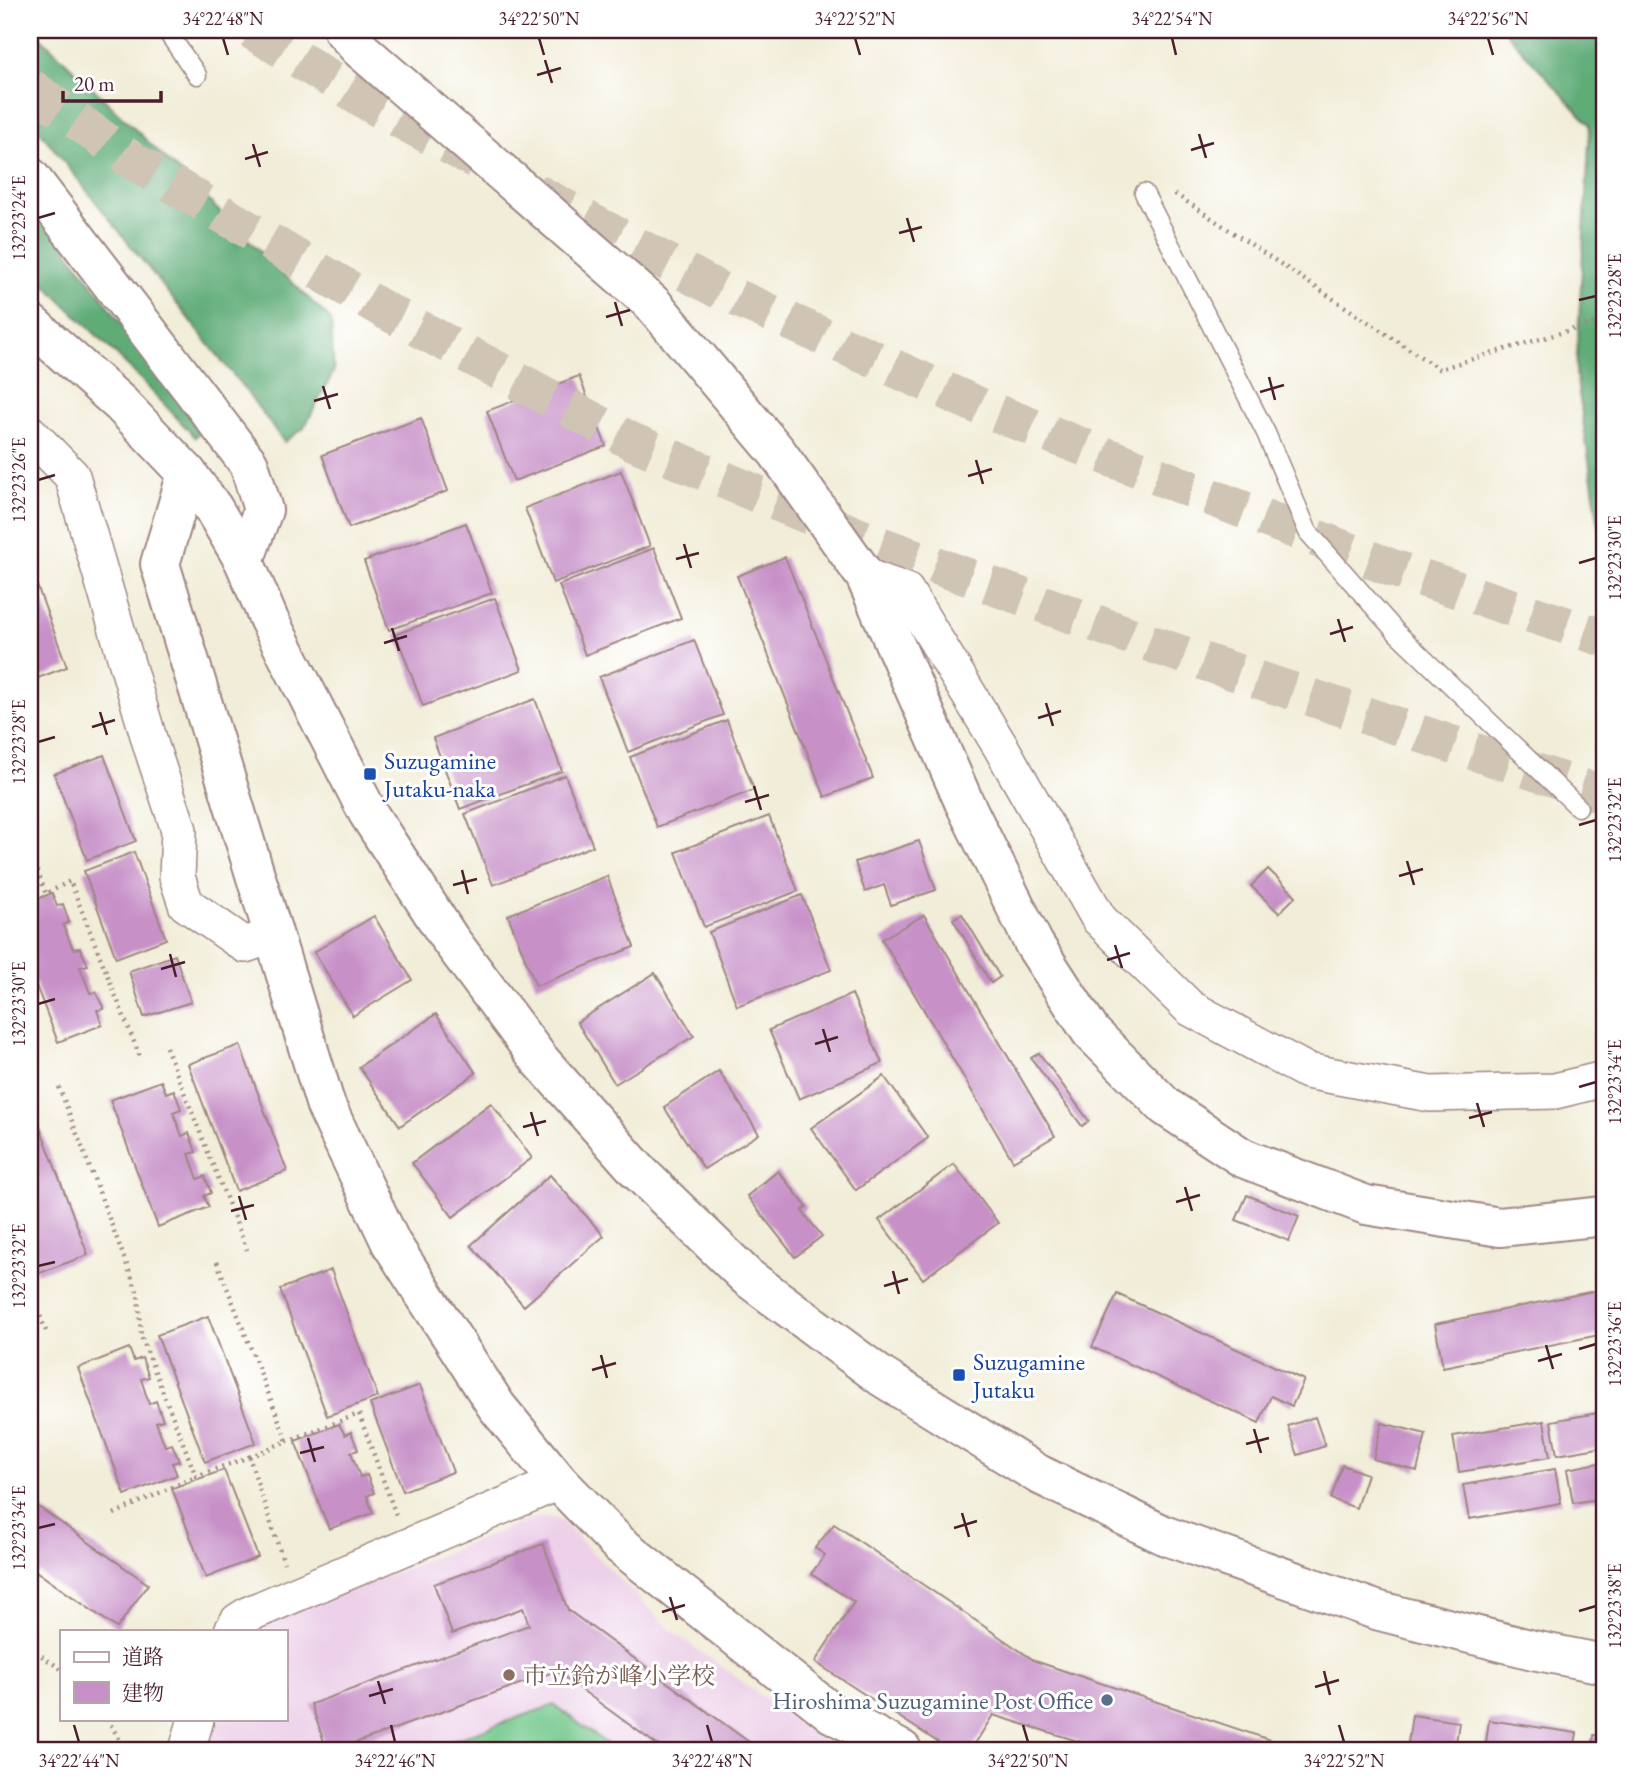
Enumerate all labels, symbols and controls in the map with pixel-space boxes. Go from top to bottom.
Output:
text: 34°22'48"N [183,7,264,30]
text: 34°22'50"N [499,7,580,30]
text: 34°22'52"N [815,7,896,30]
text: 34°22'54"N [1132,7,1213,30]
text: 34°22'56"N [1448,7,1529,30]
scale bar [63,60,161,104]
text: 20 m [74,70,115,97]
text: 132°23'24"E [7,175,30,261]
text: 132°23'28"E [1603,253,1626,339]
text: 132°23'26"E [7,437,30,523]
text: 132°23'30"E [1603,515,1626,601]
text: 132°23'28"E [7,699,30,785]
place label: Suzugamine Jutaku-naka [382,745,496,804]
marker: Suzugamine Jutaku-naka [362,766,378,782]
text: 132°23'32"E [1603,777,1626,863]
text: 132°23'30"E [7,961,30,1047]
text: 132°23'34"E [1603,1039,1626,1125]
text: 132°23'32"E [7,1223,30,1309]
text: 132°23'36"E [1603,1301,1626,1387]
place label: Suzugamine Jutaku [971,1346,1085,1405]
marker: Suzugamine Jutaku [951,1367,967,1383]
text: 132°23'34"E [7,1485,30,1571]
text: 132°23'38"E [1603,1563,1626,1649]
legend [60,1630,287,1720]
text: 道路 [122,1643,164,1670]
place label: 市立鈴が峰小学校 [523,1660,715,1691]
marker: 市立鈴が峰小学校 [501,1667,517,1683]
text: 建物 [122,1679,164,1706]
place label: Hiroshima Suzugamine Post Office [772,1685,1093,1716]
marker: Hiroshima Suzugamine Post Office [1099,1692,1115,1708]
text: 34°22'44"N [39,1749,120,1772]
text: 34°22'46"N [355,1749,436,1772]
text: 34°22'48"N [672,1749,753,1772]
text: 34°22'50"N [988,1749,1069,1772]
text: 34°22'52"N [1304,1749,1385,1772]

